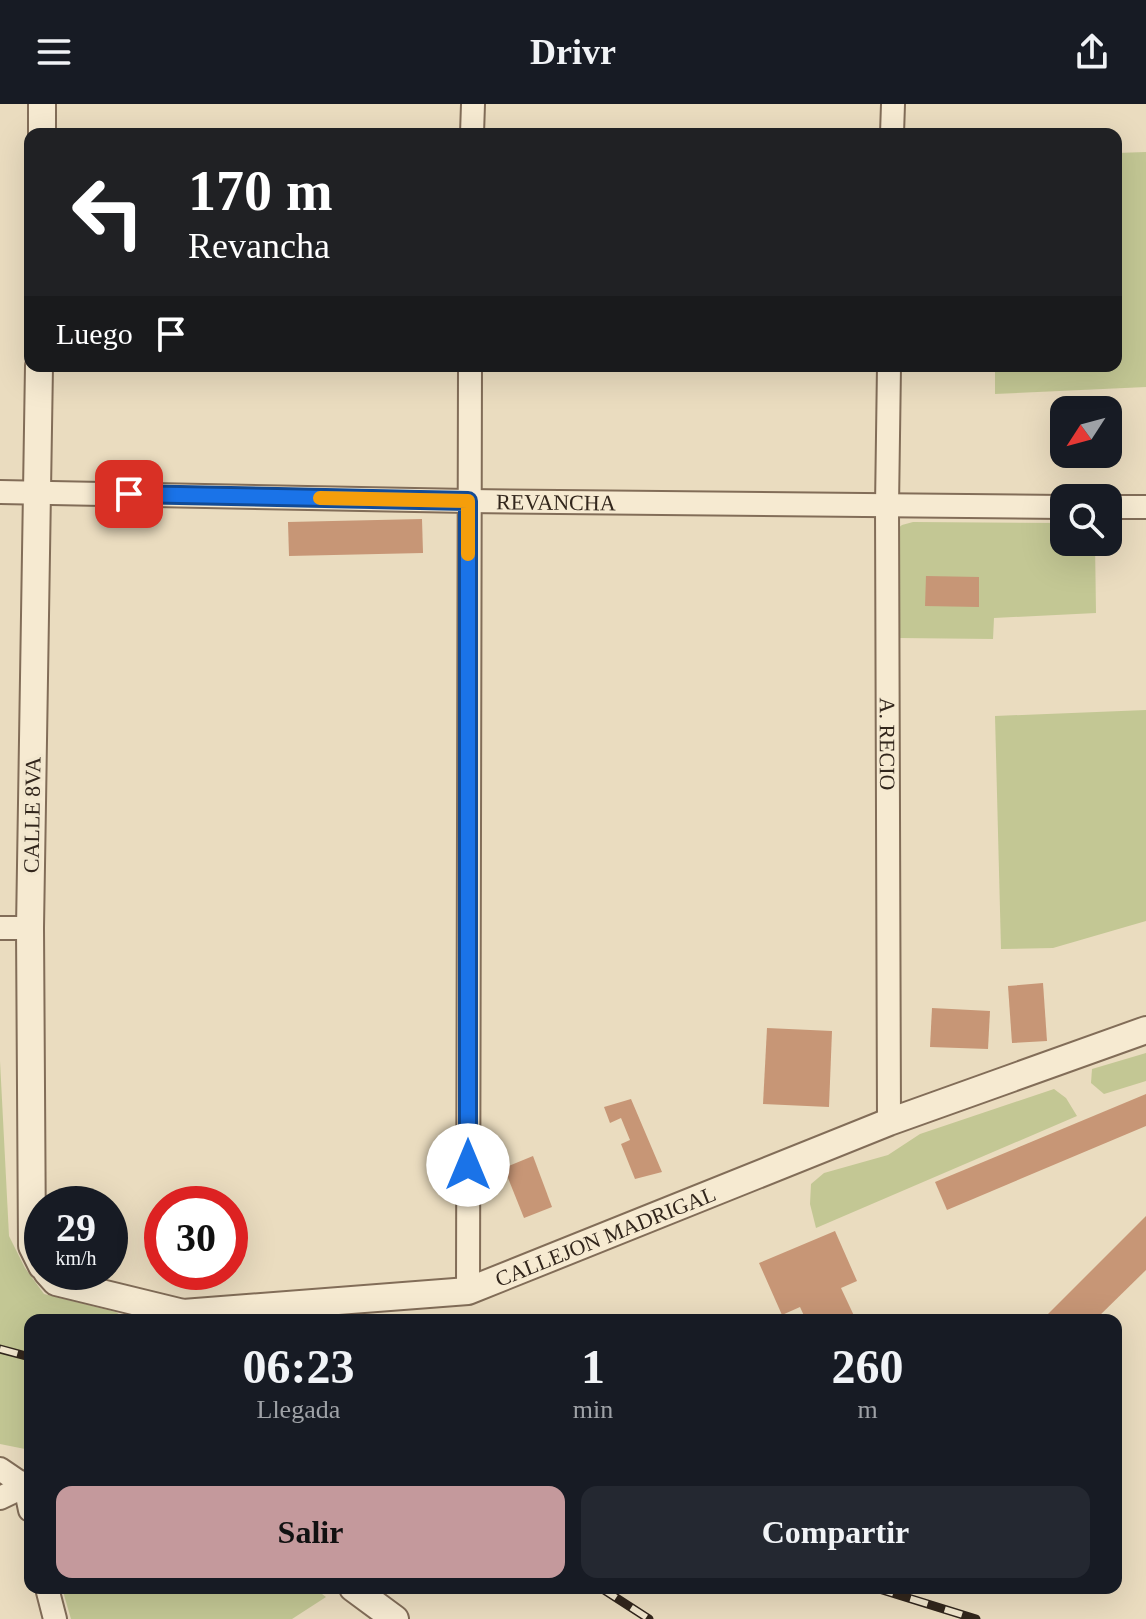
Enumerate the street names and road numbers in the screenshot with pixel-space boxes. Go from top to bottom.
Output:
street label: REVANCHA [496,489,616,515]
street label: A. RECIO [875,697,900,790]
street label: CALLE 8VA [18,757,46,873]
street label: CALLEJON MADRIGAL [491,1180,719,1291]

